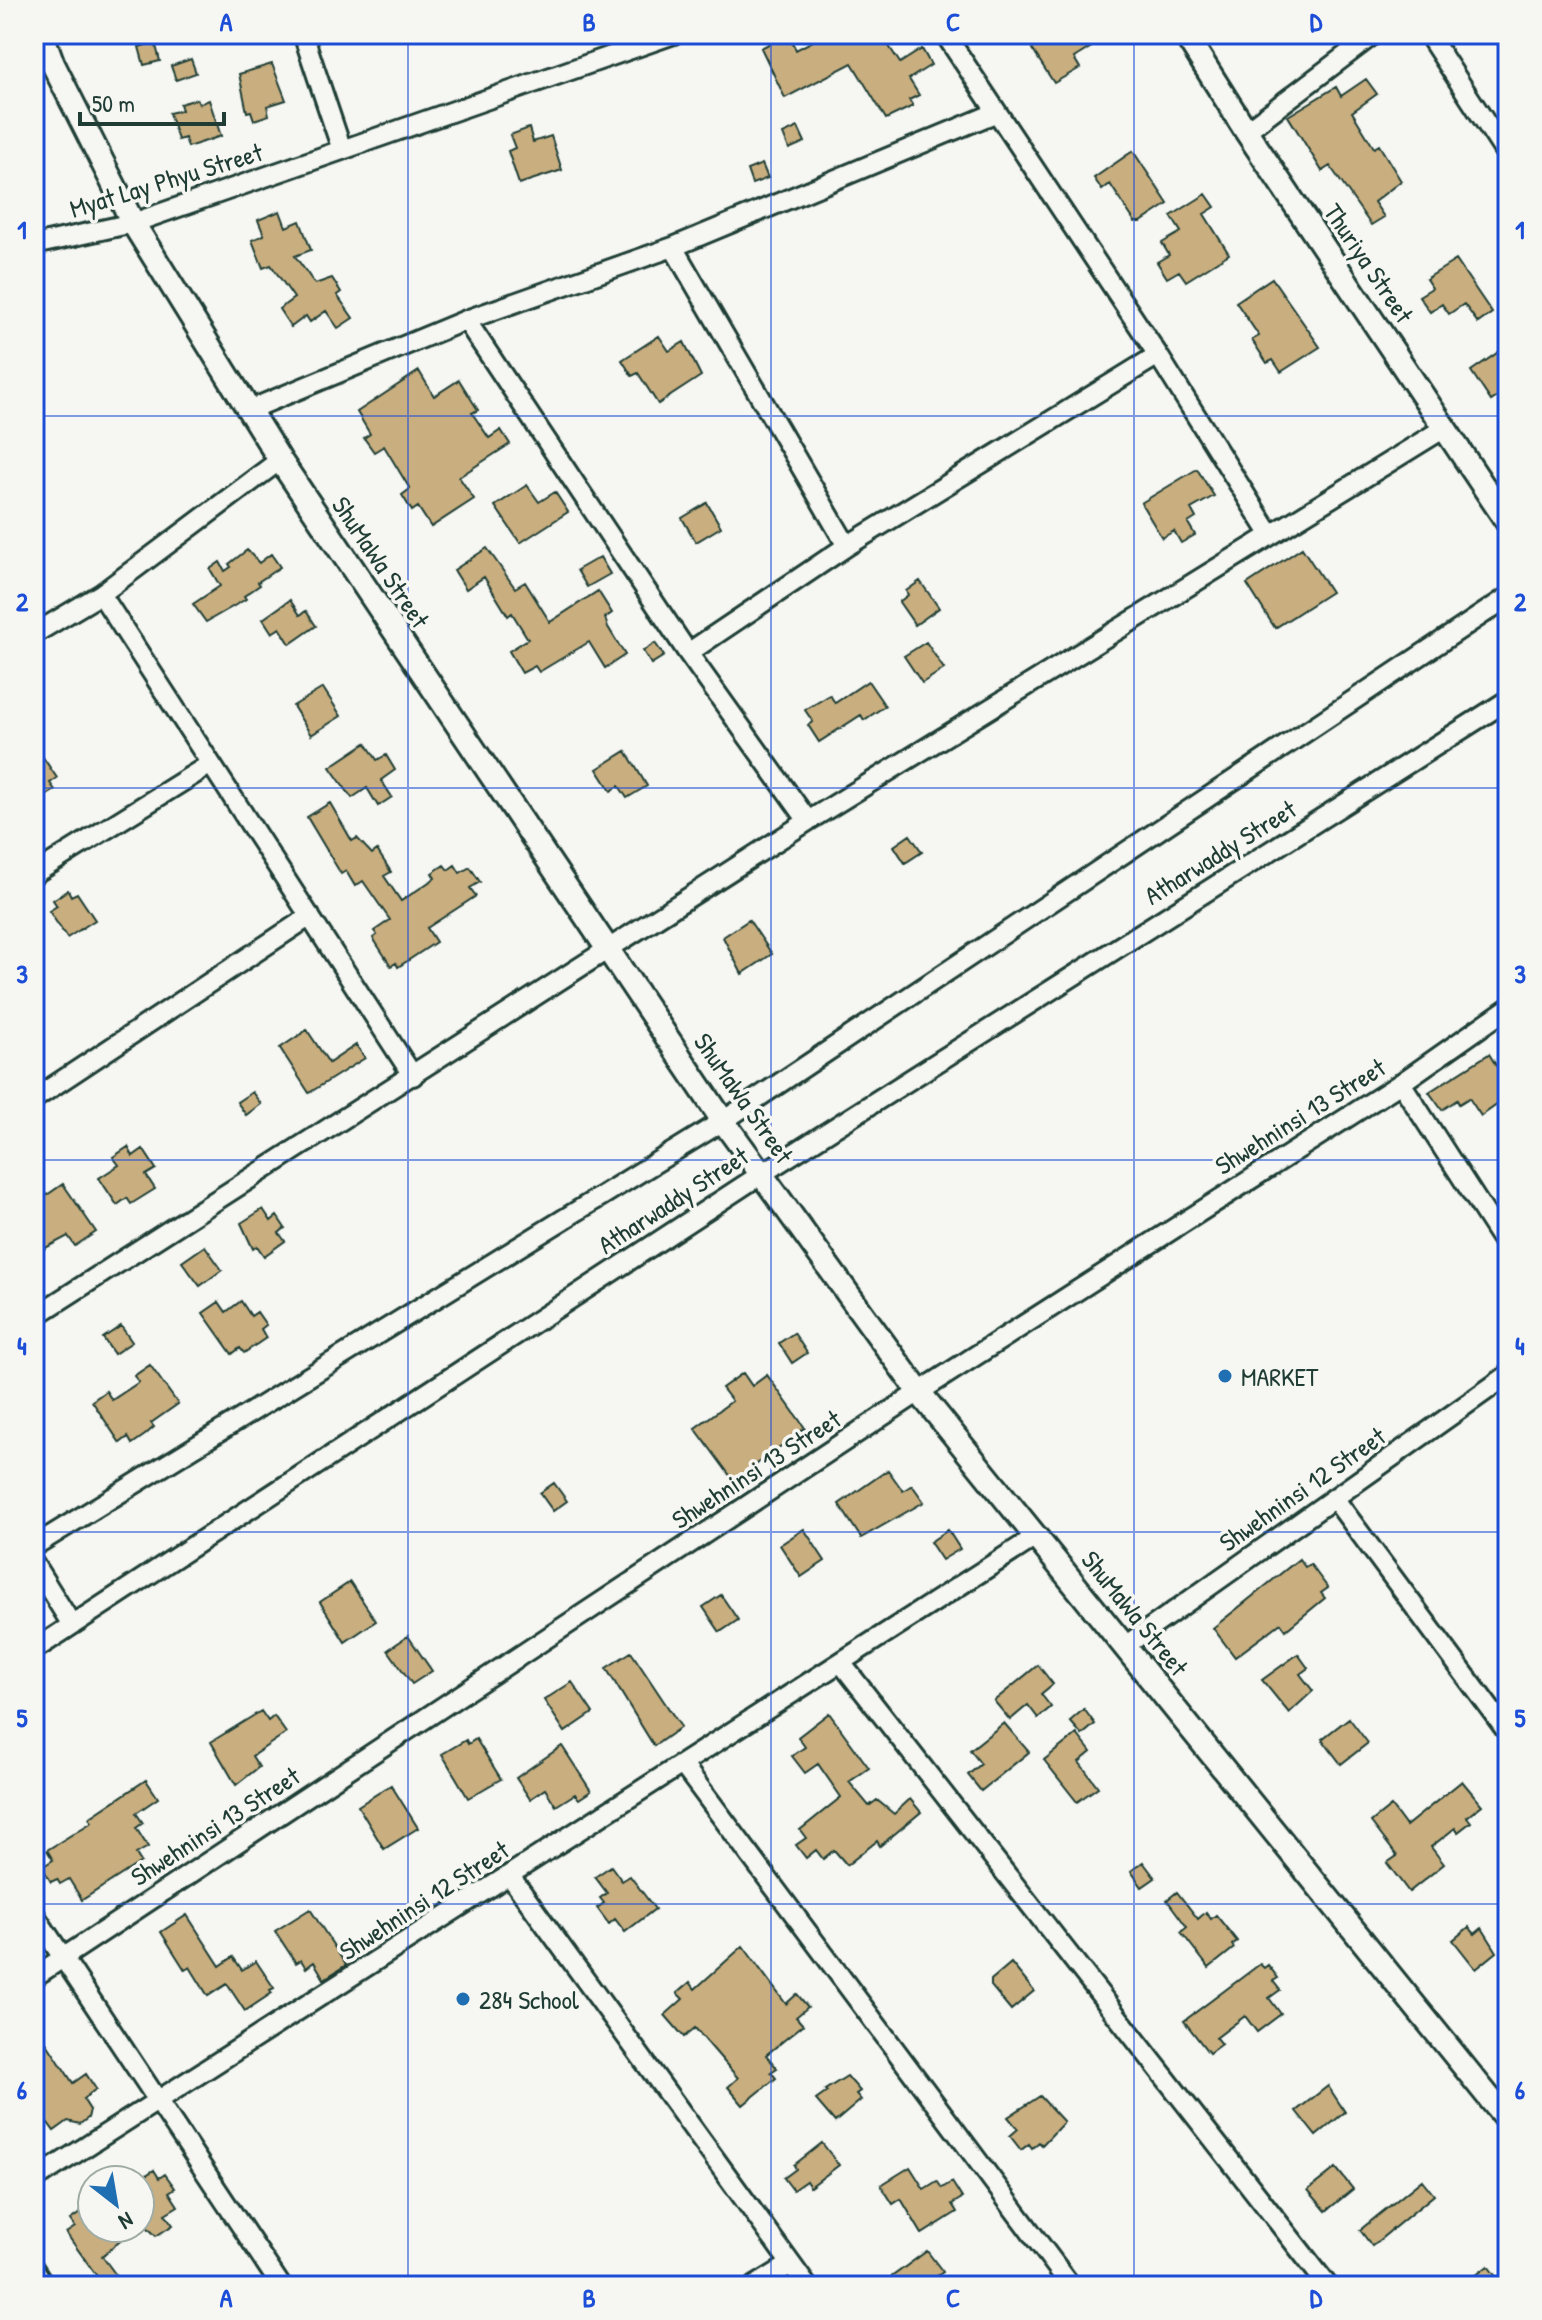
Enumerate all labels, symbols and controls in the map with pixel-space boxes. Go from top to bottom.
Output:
text: A [220,4,233,39]
text: B [582,4,596,39]
text: C [946,4,960,39]
text: D [1310,4,1323,39]
scale bar [80,76,224,126]
text: 50 m [92,87,135,119]
street label: Myat Lay Phyu Street [65,134,268,226]
street label: Thuriya Street [1316,196,1422,330]
text: 1 [17,212,27,247]
text: 1 [1515,212,1525,247]
street label: ShuMaWa Street [324,489,438,636]
text: 2 [16,584,29,619]
text: 2 [1514,584,1527,619]
street label: Atharwaddy Street [1137,791,1303,913]
text: 3 [16,956,28,991]
text: 3 [1514,956,1526,991]
street label: ShuMaWa Street [686,1026,802,1171]
street label: Shwehninsi 13 Street [1208,1049,1393,1182]
street label: Atharwaddy Street [591,1138,756,1262]
text: 4 [17,1328,27,1363]
text: 4 [1515,1328,1525,1363]
place label: MARKET [1241,1359,1319,1394]
marker: MARKET [1216,1367,1234,1385]
street label: Shwehninsi 13 Street [665,1401,848,1537]
street label: Shwehninsi 12 Street [1212,1418,1393,1559]
street label: ShuMaWa Street [1074,1543,1197,1684]
text: 5 [17,1700,28,1735]
text: 5 [1515,1700,1526,1735]
street label: Shwehninsi 13 Street [124,1758,307,1894]
street label: Shwehninsi 12 Street [333,1832,516,1968]
place label: 284 School [479,1982,579,2017]
marker: 284 School [454,1990,472,2008]
text: 6 [17,2072,28,2107]
text: 6 [1515,2072,1526,2107]
north arrow [76,2164,156,2244]
text: N [113,2205,139,2237]
text: A [220,2280,233,2315]
text: B [582,2280,596,2315]
text: C [946,2280,960,2315]
text: D [1310,2280,1323,2315]

